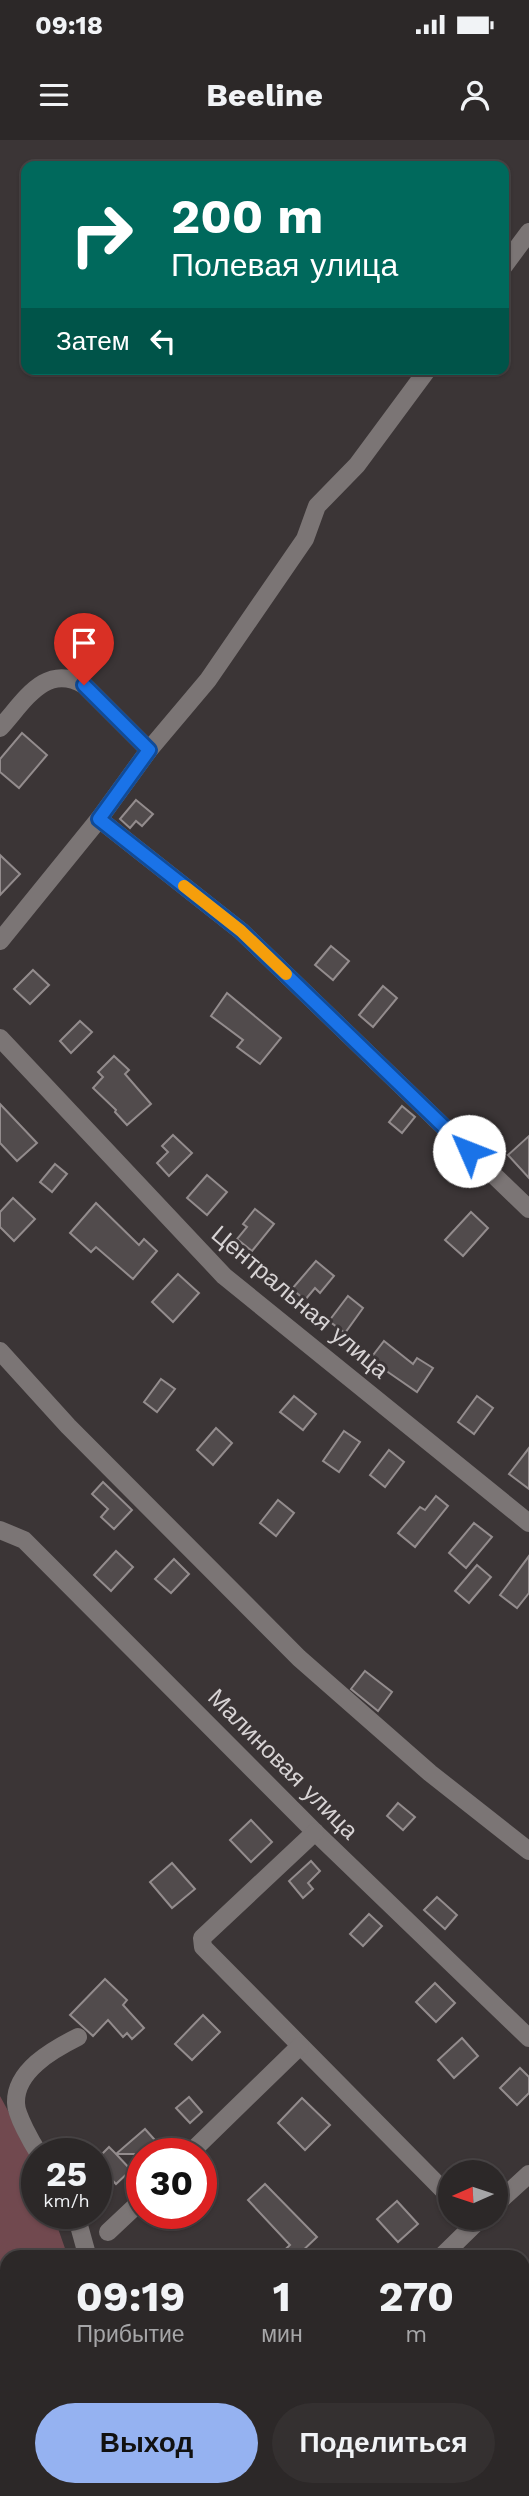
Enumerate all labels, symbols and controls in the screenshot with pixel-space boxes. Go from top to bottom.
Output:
text: 09:18 [35,10,103,40]
icon: menu [35,76,73,114]
text: Beeline [206,76,323,114]
icon: person [456,76,494,114]
text: 200 m [171,187,323,245]
icon: right [56,189,147,280]
text: Полевая улица [171,246,398,284]
icon: left [144,322,182,360]
text: Затем [56,326,130,356]
pin [54,613,114,685]
icon: arrive [65,624,103,662]
position arrow [432,1114,506,1188]
street label: Центральная улица [206,1220,395,1385]
street label: Малиновая улица [202,1683,364,1845]
speed limit sign: 30 [126,2138,217,2229]
text: 25 [46,2153,87,2195]
north arrow [438,2160,508,2230]
map controls [438,2160,508,2230]
text: km/h [43,2190,90,2211]
text: 09:19 [76,2272,185,2321]
text: 1 [273,2272,291,2321]
text: 270 [378,2272,454,2321]
text: Прибытие [77,2321,185,2348]
text: мин [261,2321,303,2348]
text: m [405,2321,427,2348]
button: Выход [35,2403,258,2483]
button: Поделиться [272,2403,495,2483]

